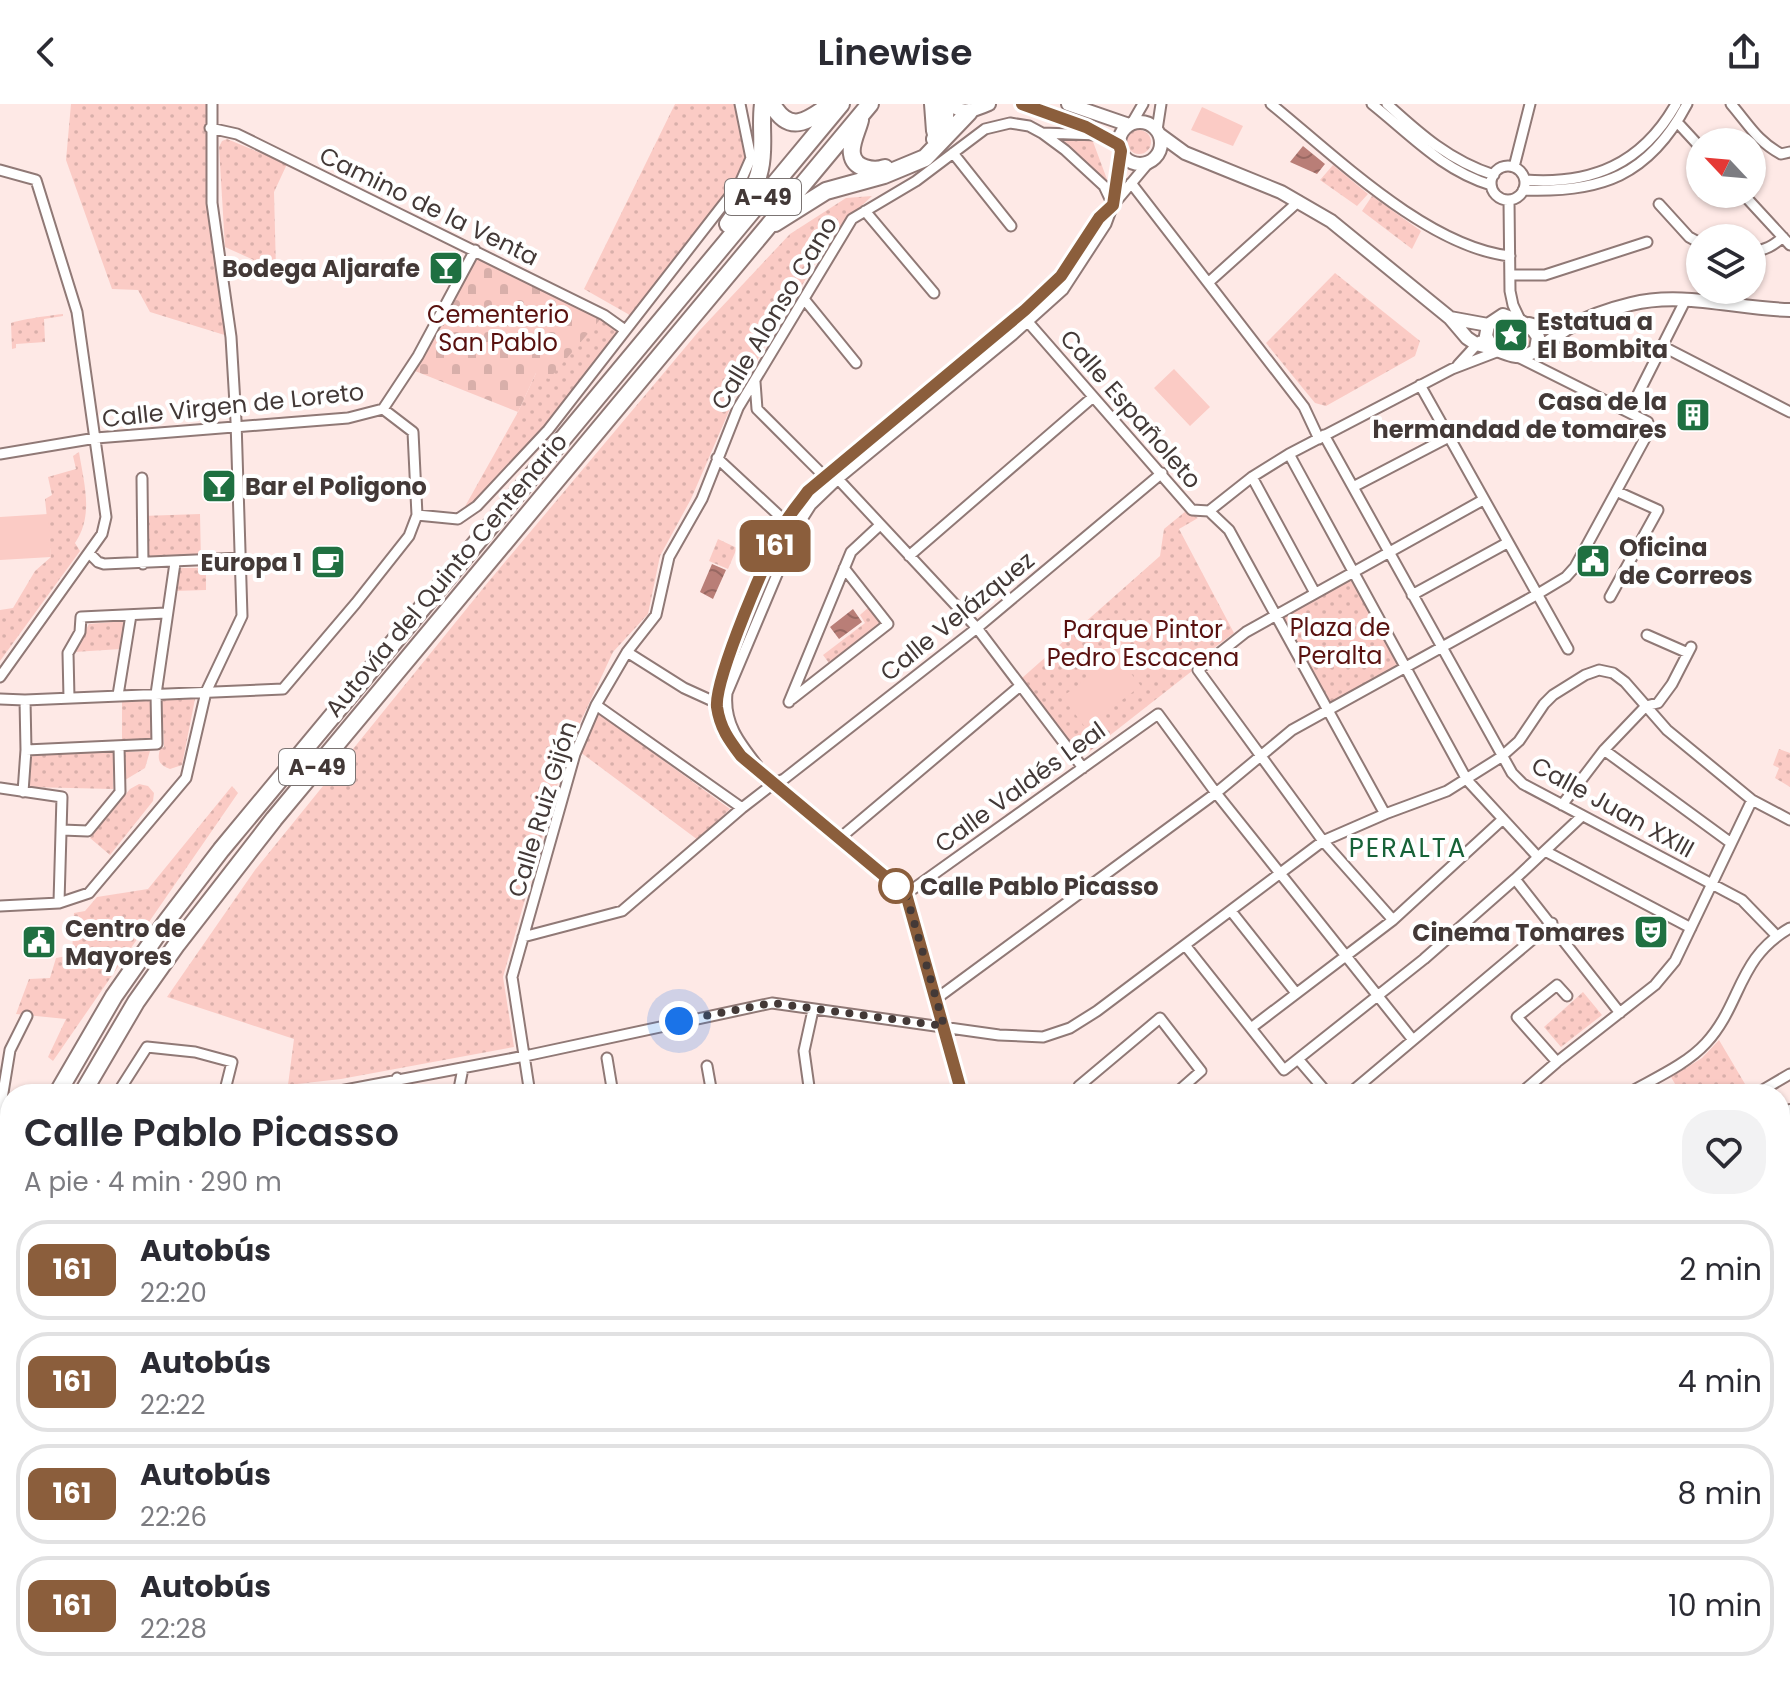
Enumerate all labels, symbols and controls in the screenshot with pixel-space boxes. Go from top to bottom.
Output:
text: Linewise [818,27,972,78]
icon: back [24,30,68,74]
icon: share [1722,30,1766,74]
north arrow [1686,128,1766,208]
map controls [1686,128,1766,304]
street label: Camino de la Venta [314,139,544,273]
road number: A-49 [725,179,801,215]
street label: Calle Alonso Cano [703,210,845,416]
button: layers [1686,224,1766,304]
bar icon: Bodega Aljarafe [427,249,465,287]
place label: Bodega Aljarafe [222,252,420,285]
park label: Cementerio San Pablo [427,298,569,359]
place label: Estatua a El Bombita [1537,305,1668,366]
place icon: Estatua a El Bombita [1492,316,1530,354]
street label: Calle Españoleto [1053,322,1209,496]
street label: Calle Virgen de Loreto [101,375,365,435]
place label: Casa de la hermandad de tomares [1373,385,1667,446]
building icon: Casa de la hermandad de tomares [1674,396,1712,434]
street label: Autovía del Quinto Centenario [317,426,575,724]
bar icon: Bar el Poligono [200,467,238,505]
place label: Bar el Poligono [245,470,427,503]
line badge: 161 [729,520,821,572]
text: 161 [756,526,794,565]
place label: Oficina de Correos [1619,531,1753,592]
public building icon: Oficina de Correos [1574,542,1612,580]
cafe icon: Europa 1 [309,543,347,581]
street label: Calle Velázquez [873,544,1041,688]
place label: Europa 1 [201,546,302,579]
park label: Plaza de Peralta [1290,611,1390,672]
park label: Parque Pintor Pedro Escacena [1047,613,1239,674]
street label: Calle Valdés Leal [928,714,1112,860]
street label: Calle Ruiz Gijón [500,717,584,901]
road number: A-49 [279,749,355,785]
street label: Calle Juan XXIII [1526,749,1700,865]
district label: PERALTA [1349,830,1467,866]
marker: Calle Pablo Picasso [879,869,913,903]
place label: Calle Pablo Picasso [920,870,1159,903]
place label: Centro de Mayores [65,912,186,973]
theatre icon: Cinema Tomares [1632,913,1670,951]
place label: Cinema Tomares [1412,916,1625,949]
public building icon: Centro de Mayores [20,923,58,961]
your location [659,1001,699,1041]
text: Calle Pablo Picasso [24,1106,399,1159]
button: heart [1682,1110,1766,1194]
text: A pie · 4 min · 290 m [24,1164,282,1200]
text: Autobús [140,1229,271,1272]
text: 2 min [1679,1248,1762,1291]
text: 161 [53,1250,91,1289]
text: 22:20 [140,1275,207,1311]
text: Autobús [140,1341,271,1384]
text: 4 min [1678,1360,1762,1403]
text: 161 [53,1362,91,1401]
text: 22:22 [140,1387,205,1423]
text: Autobús [140,1453,271,1496]
text: 8 min [1678,1472,1762,1515]
text: 161 [53,1474,91,1513]
text: 22:26 [140,1499,207,1535]
text: Autobús [140,1565,271,1608]
text: 10 min [1668,1584,1762,1627]
text: 161 [53,1586,91,1625]
text: 22:28 [140,1611,207,1647]

